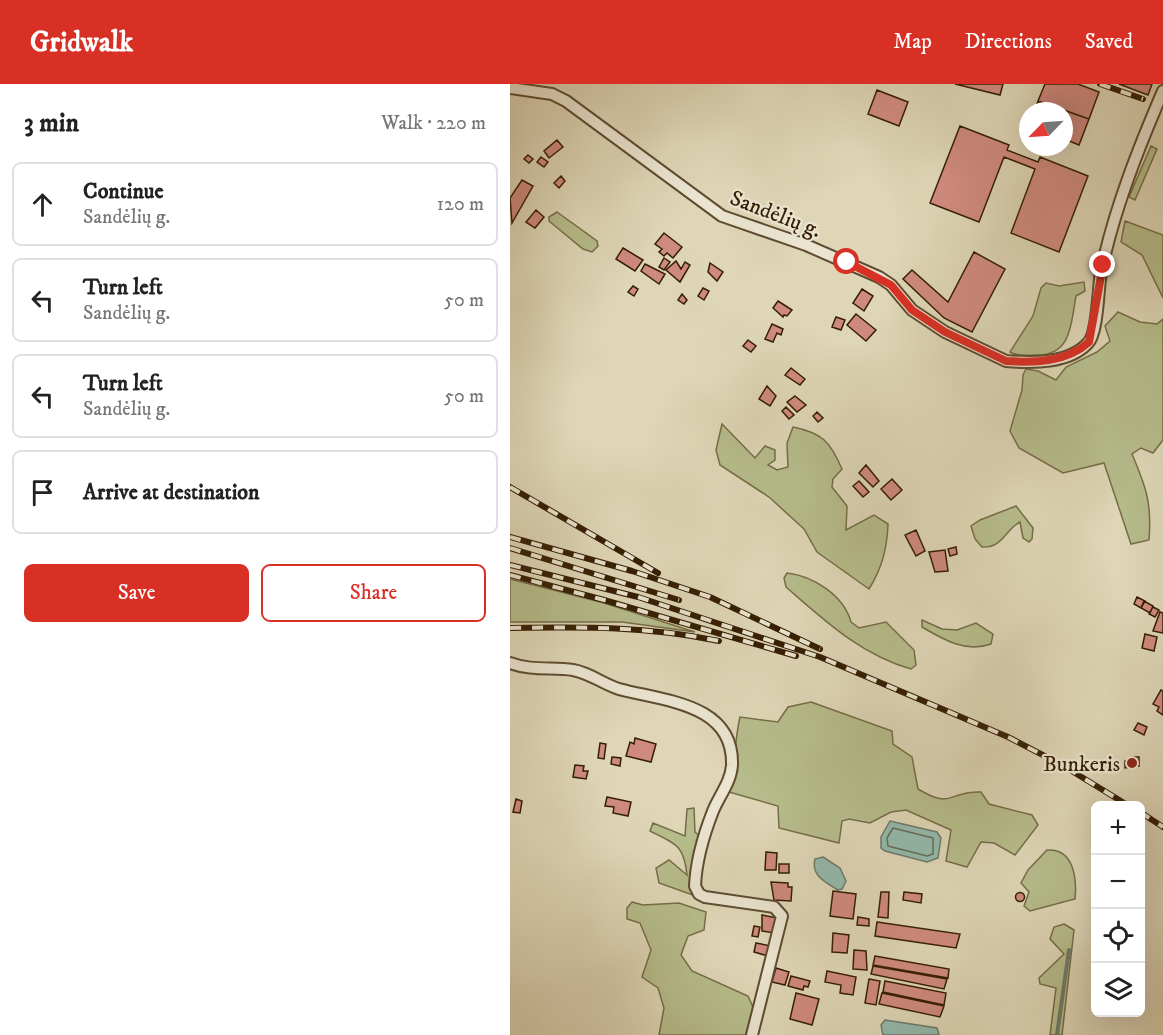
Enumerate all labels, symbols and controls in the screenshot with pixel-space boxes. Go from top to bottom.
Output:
text: Gridwalk [30,25,133,60]
text: Map [893,29,932,55]
text: Directions [965,29,1052,55]
text: Saved [1085,29,1133,55]
north arrow [1019,102,1073,156]
text: 3 min [24,107,79,140]
text: Walk · 220 m [381,111,486,136]
text: Continue [83,178,164,205]
street label: Sandėlių g. [726,185,825,244]
icon: ahead [26,188,59,221]
text: 120 m [437,192,484,217]
text: Sandėlių g. [83,205,170,230]
route start [833,248,859,274]
route end [1089,251,1115,277]
text: Turn left [83,274,163,301]
icon: left [26,284,59,317]
text: 50 m [444,288,484,313]
text: Sandėlių g. [83,301,170,326]
text: Turn left [83,370,163,397]
icon: left [26,380,59,413]
text: 50 m [444,384,484,409]
text: Sandėlių g. [83,397,170,422]
icon: arrive [26,476,59,509]
text: Arrive at destination [83,479,260,506]
button: Save [24,564,249,622]
button: Share [261,564,486,622]
place label: Bunkeris [1043,751,1120,778]
marker: Bunkeris [1125,756,1139,770]
map controls [1091,801,1145,1017]
button: + [1091,801,1145,855]
button: − [1091,855,1145,909]
button: locate [1091,909,1145,963]
button: layers [1091,963,1145,1017]

